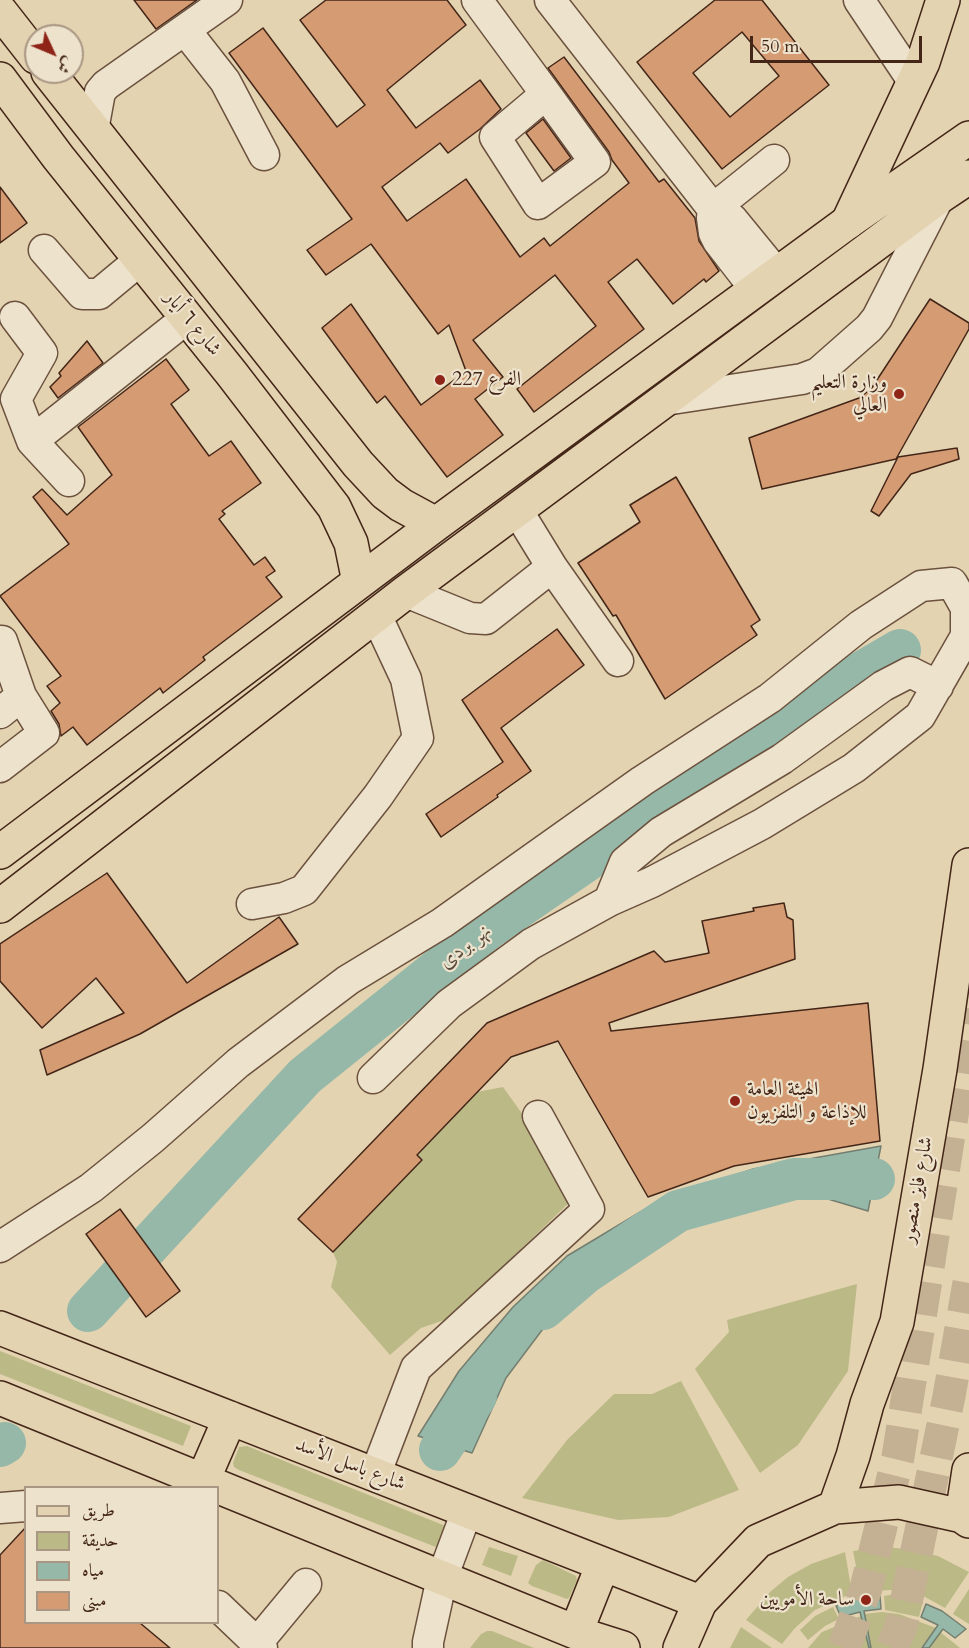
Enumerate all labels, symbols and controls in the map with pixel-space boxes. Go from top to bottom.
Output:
north arrow [24,24,84,84]
scale bar [753,24,926,62]
text: 50 m [761,34,800,59]
text: ش [52,52,79,78]
street label: شارع ٦ أيار [159,287,225,361]
place label: الفرع 227 [452,368,521,392]
place label: وزارة التعليم العالي [811,371,887,418]
marker: الفرع 227 [433,373,447,387]
marker: وزارة التعليم العالي [892,387,906,401]
water label: نهر بردى [435,919,497,975]
place label: الهيئة العامة للإذاعة و التلفزيون [747,1078,867,1125]
marker: الهيئة العامة للإذاعة و التلفزيون [728,1094,742,1108]
street label: شارع فايز منصور [897,1135,939,1245]
street label: شارع باسل الأسد [292,1433,408,1497]
legend [24,1486,219,1624]
text: طريق [82,1498,115,1523]
text: حديقة [82,1528,118,1553]
text: مياه [82,1558,104,1583]
text: مبنى [82,1588,107,1613]
place label: ساحة الأمويين [760,1588,854,1612]
marker: ساحة الأمويين [859,1593,873,1607]

